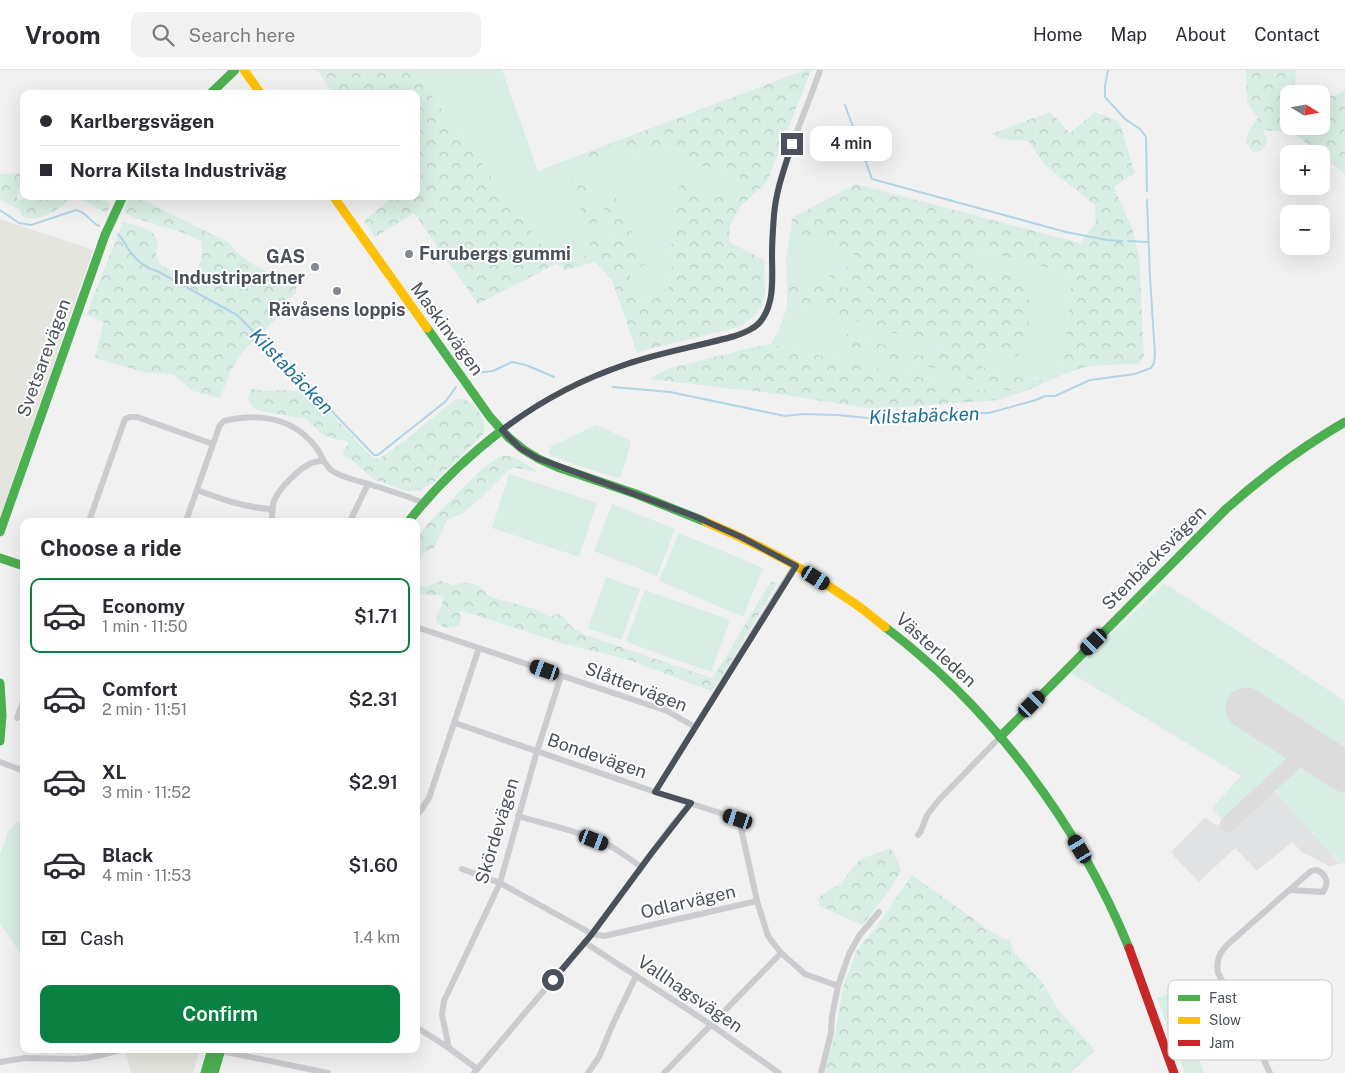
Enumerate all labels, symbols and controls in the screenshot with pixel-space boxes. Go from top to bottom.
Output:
search box [131,12,481,57]
text: Vroom [25,21,101,49]
icon: search [149,21,177,49]
text: Search here [189,24,295,46]
text: Home [1033,24,1083,45]
text: Map [1111,24,1147,45]
text: About [1175,24,1226,45]
text: Contact [1254,24,1320,45]
north arrow [1280,85,1330,135]
map controls [1280,85,1330,255]
text: Karlbergsvägen [70,110,214,132]
callout: 4 min [810,126,892,162]
route end [781,133,803,155]
text: 4 min [830,134,872,153]
button: + [1280,145,1330,195]
text: Norra Kilsta Industriväg [70,159,287,181]
button: − [1280,205,1330,255]
place label: Furubergs gummi [419,243,571,264]
place label: GAS Industripartner [174,246,306,288]
marker: Furubergs gummi [403,248,415,260]
marker: GAS Industripartner [309,261,321,273]
street label: Maskinvägen [407,278,488,379]
marker: Rävåsens loppis [331,285,343,297]
street label: Svetsarevägen [12,296,75,420]
place label: Rävåsens loppis [268,299,406,320]
water label: Kilstabäcken [246,324,338,418]
water label: Kilstabäcken [868,402,980,428]
street label: Stenbäcksvägen [1097,501,1210,614]
text: Choose a ride [40,535,182,561]
car [799,564,832,592]
icon: car [42,593,87,638]
text: Economy [102,595,185,617]
text: $1.71 [354,605,398,627]
street label: Västerleden [892,608,981,691]
text: 1 min · 11:50 [102,617,188,636]
car [1078,626,1109,658]
street label: Slåttervägen [582,657,690,716]
car [528,658,561,682]
icon: car [42,676,87,721]
text: Comfort [102,678,178,700]
text: $2.31 [349,688,398,710]
car [1016,688,1047,720]
text: 2 min · 11:51 [102,700,187,719]
street label: Bondevägen [545,729,650,782]
icon: car [42,759,87,804]
text: XL [102,761,127,783]
text: $2.91 [349,771,398,793]
street label: Skördevägen [470,775,523,886]
text: 3 min · 11:52 [102,783,191,802]
car [721,807,754,831]
car [577,828,610,852]
car [1065,832,1094,866]
icon: car [42,842,87,887]
text: Black [102,844,153,866]
text: $1.60 [348,854,398,876]
text: 4 min · 11:53 [102,866,191,885]
street label: Odlarvägen [638,880,737,923]
icon: cash [40,924,68,952]
text: Cash [80,927,124,949]
text: 1.4 km [353,928,400,947]
street label: Vallhagsvägen [634,951,747,1037]
route start [542,969,564,991]
legend [1168,980,1332,1060]
button: Confirm [40,985,400,1043]
text: Fast [1209,990,1237,1006]
text: Slow [1209,1012,1241,1028]
text: Jam [1209,1035,1234,1051]

